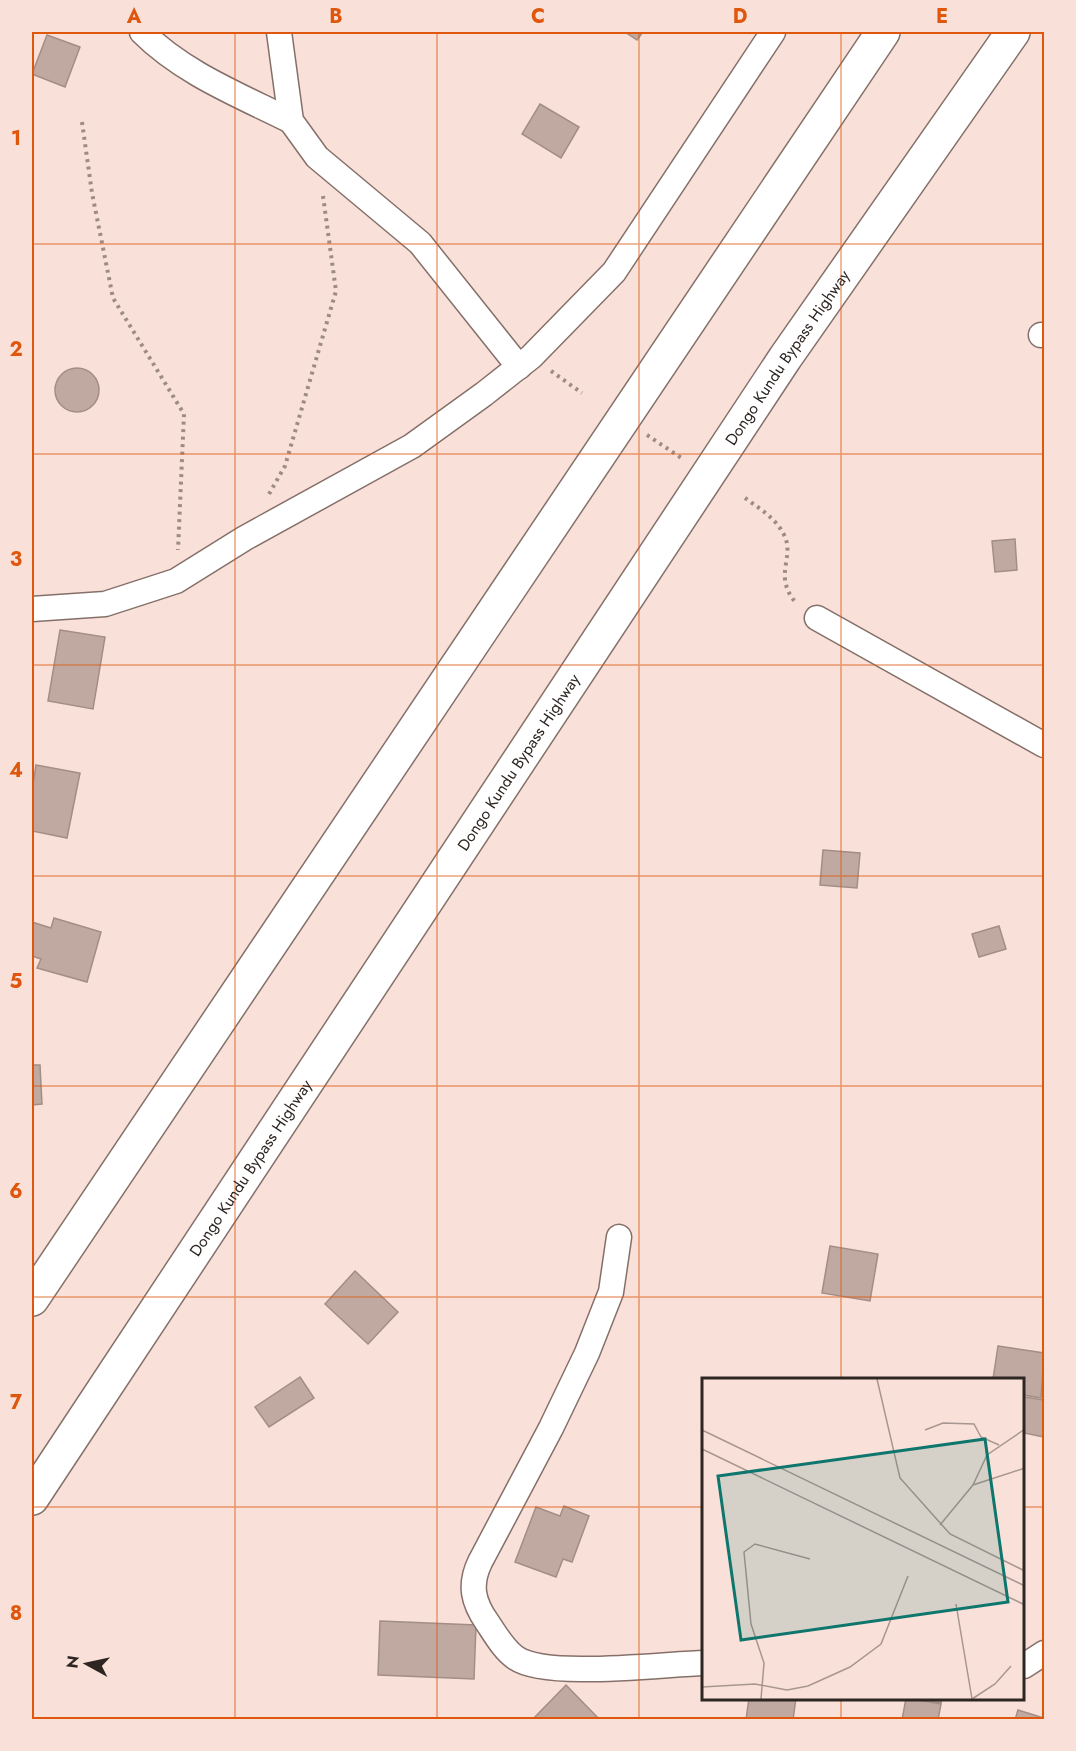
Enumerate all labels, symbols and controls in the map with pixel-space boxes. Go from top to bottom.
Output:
text: A [126,2,142,31]
text: B [329,2,343,31]
text: C [531,2,545,31]
text: D [733,2,747,31]
text: E [936,2,948,31]
text: 1 [11,124,21,153]
street label: Dongo Kundu Bypass Highway [720,264,856,450]
text: 2 [9,335,23,364]
text: 3 [10,545,22,574]
street label: Dongo Kundu Bypass Highway [452,669,586,855]
text: 4 [9,756,23,785]
text: 5 [10,967,23,996]
street label: Dongo Kundu Bypass Highway [184,1074,318,1261]
text: 6 [9,1177,23,1206]
inset map [702,1378,1025,1700]
text: 7 [10,1388,23,1417]
text: 8 [10,1599,22,1628]
north arrow [57,1634,117,1694]
text: N [60,1654,85,1670]

